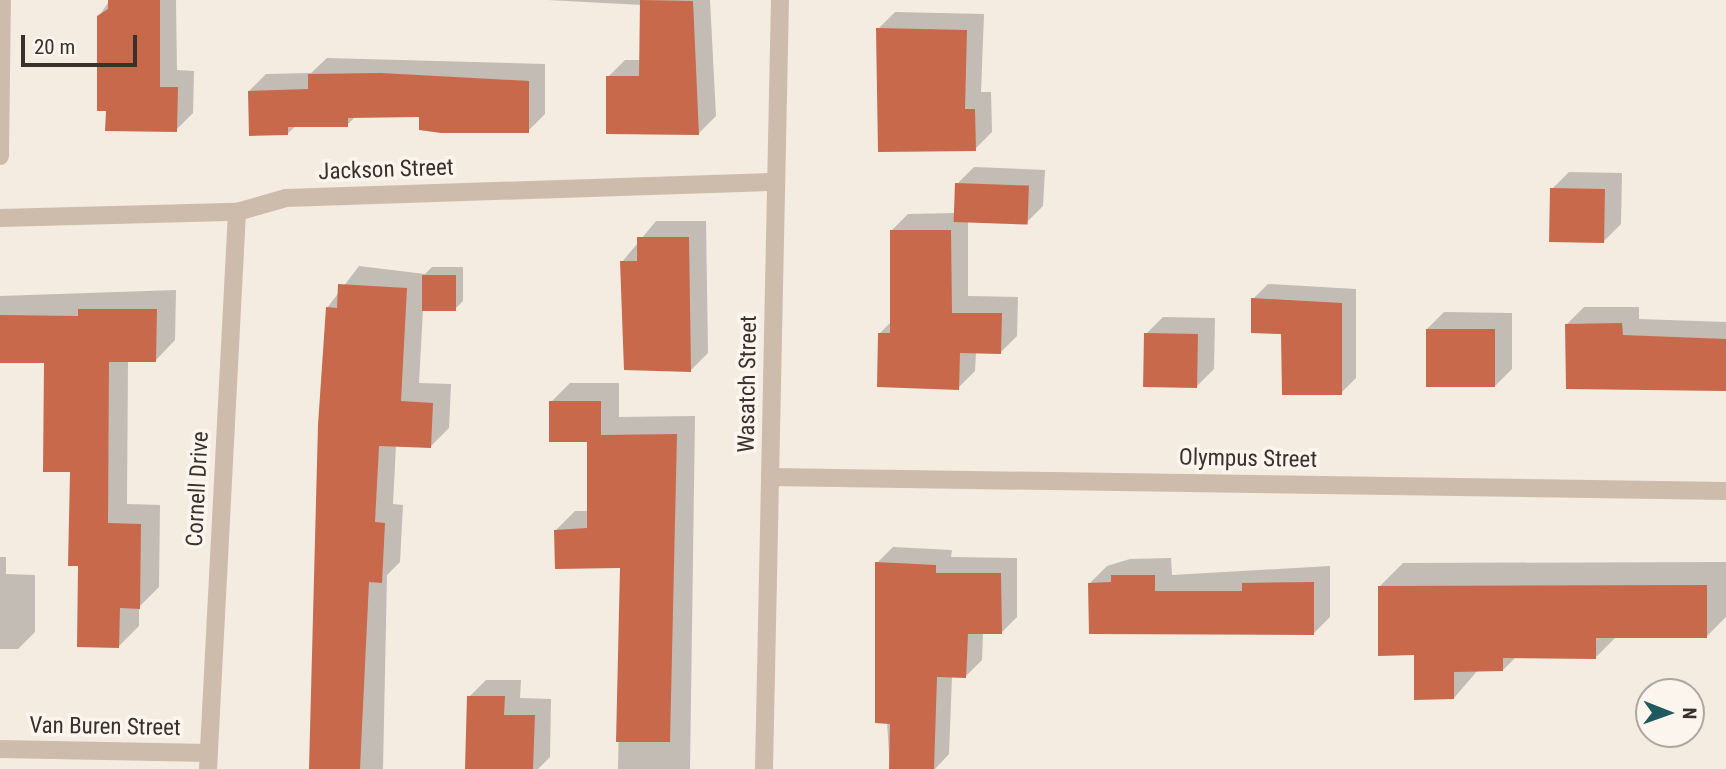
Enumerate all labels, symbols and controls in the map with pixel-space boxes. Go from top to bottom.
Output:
scale bar [24,21,140,65]
text: 20 m [34,35,75,59]
street label: Jackson Street [318,154,454,186]
street label: Wasatch Street [733,315,763,453]
street label: Cornell Drive [181,431,215,547]
street label: Olympus Street [1179,444,1317,474]
north arrow [1635,678,1705,748]
text: N [1678,707,1701,719]
street label: Van Buren Street [29,712,181,742]

